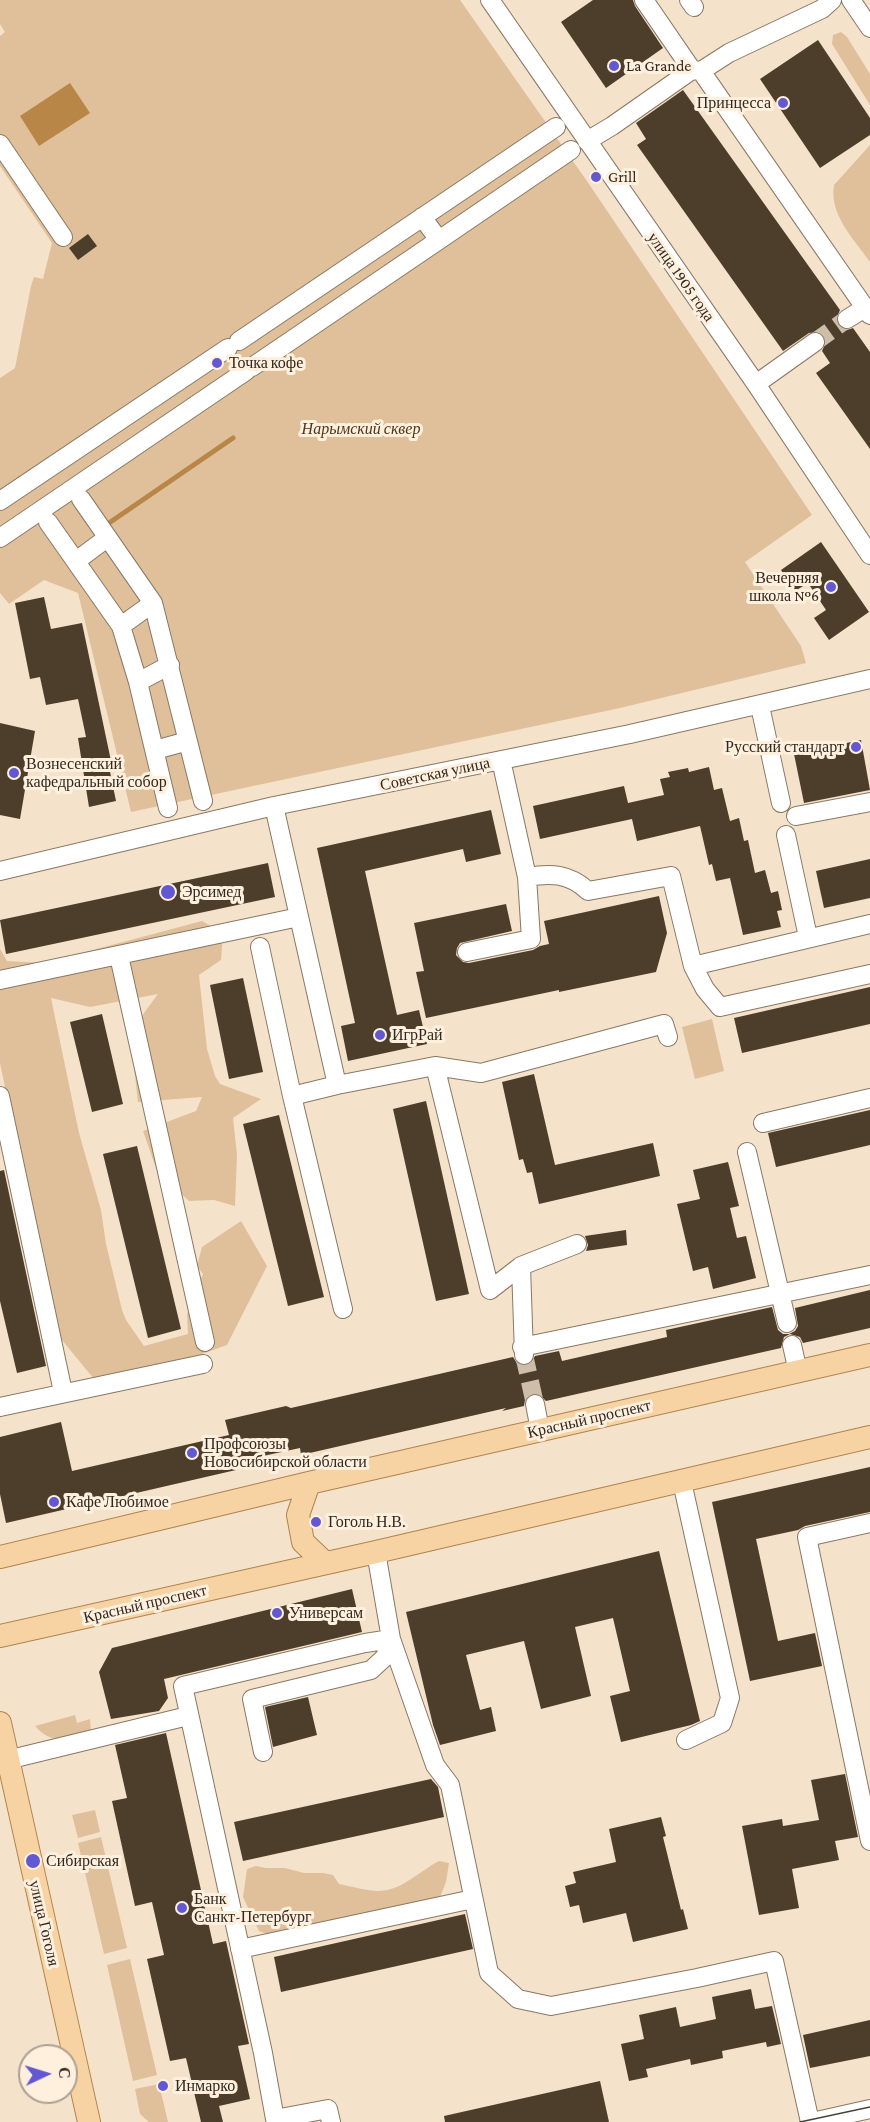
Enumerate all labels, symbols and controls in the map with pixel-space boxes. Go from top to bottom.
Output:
place label: La Grande [626,56,691,76]
marker: La Grande [607,59,621,73]
place label: Принцесса [697,93,771,113]
marker: Принцесса [776,96,790,110]
place label: Grill [608,167,636,187]
marker: Grill [589,170,603,184]
street label: улица 1905 года [643,229,719,325]
place label: Точка кофе [229,353,303,373]
marker: Точка кофе [210,356,224,370]
park label: Нарымский сквер [302,419,420,439]
place label: Вечерняя школа №6 [749,568,819,606]
marker: Вечерняя школа №6 [824,580,838,594]
place label: Русский стандарт [725,737,844,757]
marker: Русский стандарт [849,740,863,754]
street label: Советская улица [378,753,492,795]
place label: Вознесенский кафедральный собор [26,754,167,792]
marker: Вознесенский кафедральный собор [7,766,21,780]
place label: Эрсимед [182,882,241,902]
marker: Эрсимед [159,883,177,901]
place label: ИгрРай [392,1025,443,1045]
marker: ИгрРай [373,1028,387,1042]
street label: Красный проспект [525,1395,653,1443]
place label: Профсоюзы Новосибирской области [204,1434,367,1472]
marker: Профсоюзы Новосибирской области [185,1446,199,1460]
place label: Кафе Любимое [66,1492,169,1512]
marker: Кафе Любимое [47,1495,61,1509]
place label: Гоголь Н.В. [328,1512,406,1532]
marker: Гоголь Н.В. [309,1515,323,1529]
street label: Красный проспект [81,1580,209,1628]
place label: Универсам [289,1603,363,1623]
marker: Универсам [270,1606,284,1620]
place label: Сибирская [46,1851,119,1871]
marker: Сибирская [24,1852,42,1870]
street label: улица Гоголя [25,1878,63,1968]
place label: Банк Санкт-Петербург [194,1889,312,1927]
marker: Банк Санкт-Петербург [175,1901,189,1915]
north arrow [18,2044,78,2104]
text: С [56,2066,73,2079]
place label: Инмарко [175,2076,235,2096]
marker: Инмарко [156,2079,170,2093]

